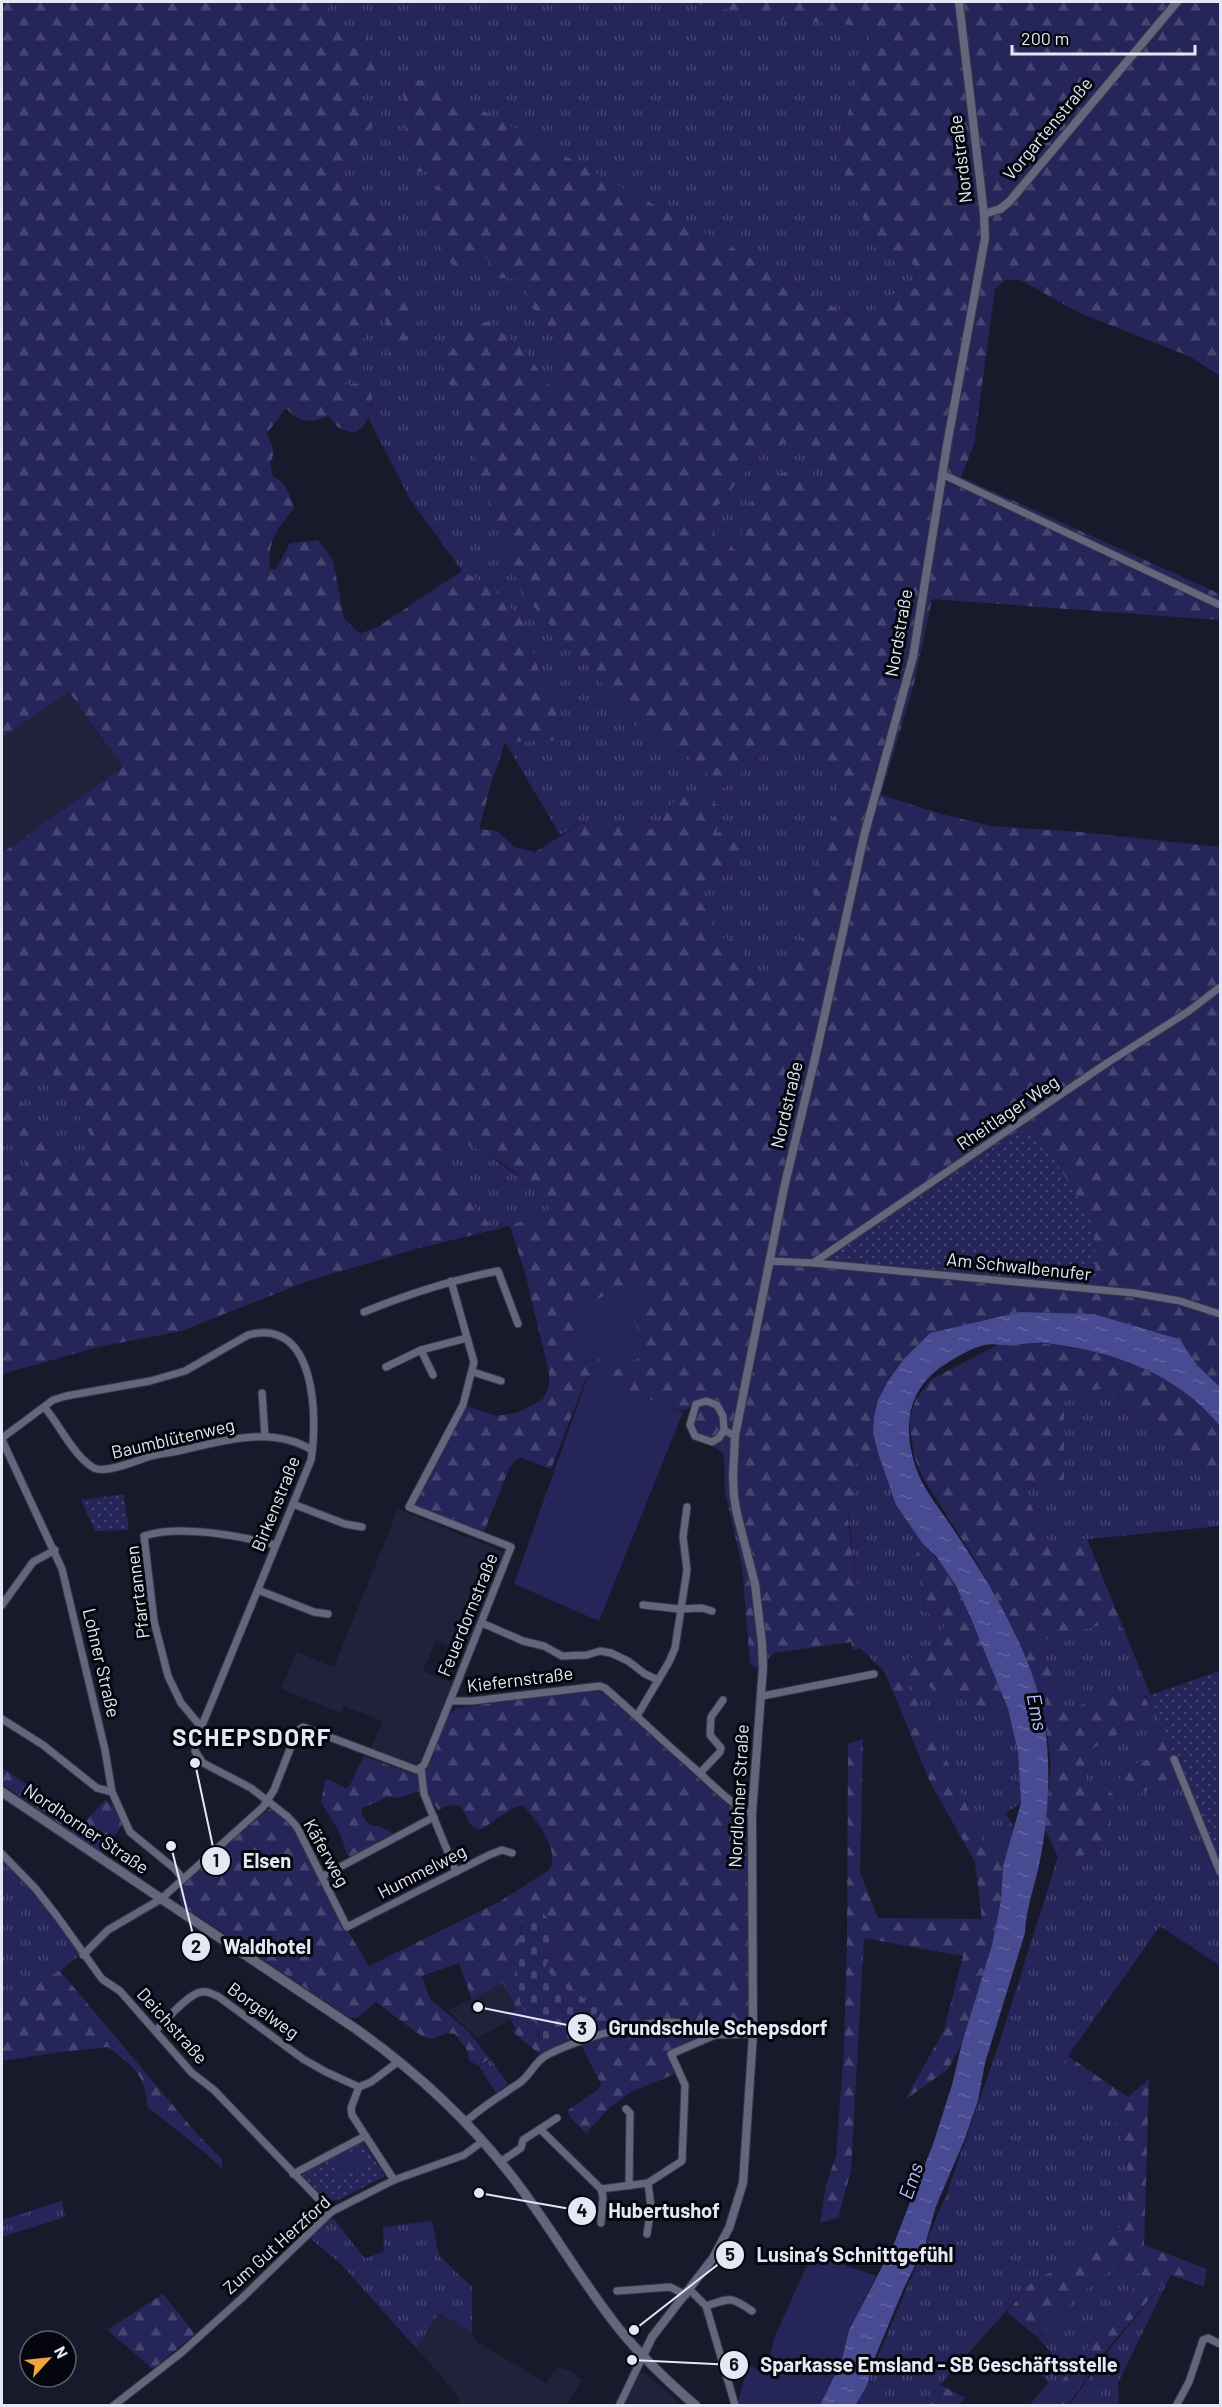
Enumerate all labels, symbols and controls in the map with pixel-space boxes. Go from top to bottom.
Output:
scale bar [1012,18,1195,56]
text: 200 m [1021,27,1069,49]
street label: Vorgartenstraße [998,72,1097,184]
street label: Nordstraße [944,114,976,205]
street label: Nordstraße [879,587,917,678]
street label: Nordstraße [765,1059,807,1151]
street label: Rheitlager Weg [952,1070,1063,1154]
street label: Am Schwalbenufer [946,1247,1093,1285]
street label: Baumblütenweg [109,1413,237,1463]
street label: Birkenstraße [246,1453,304,1555]
street label: Pfarrtannen [120,1544,154,1640]
street label: Feuerdornstraße [432,1550,502,1680]
street label: Lohner Straße [79,1606,125,1720]
street label: Kiefernstraße [465,1662,574,1696]
water label: Ems [1023,1691,1053,1732]
district label: SCHEPSDORF [172,1722,332,1751]
street label: Nordlohner Straße [723,1724,753,1868]
street label: Nordhorner Straße [20,1778,153,1878]
street label: Käferweg [299,1815,355,1890]
street label: Hummelweg [373,1839,470,1903]
callout: Elsen [201,1842,303,1880]
text: Elsen [243,1848,291,1872]
text: 1 [213,1849,219,1871]
callout: Waldhotel [181,1928,323,1966]
text: Waldhotel [223,1934,311,1958]
text: 2 [191,1935,201,1957]
street label: Borgelweg [224,1977,304,2043]
street label: Deichstraße [133,1983,213,2068]
callout: Grundschule Schepsdorf [567,2009,840,2047]
text: Grundschule Schepsdorf [608,2015,828,2039]
text: 3 [577,2017,587,2039]
water label: Ems [893,2159,927,2202]
street label: Zum Gut Herzford [218,2190,334,2298]
callout: Hubertushof [567,2192,732,2230]
text: Hubertushof [608,2198,720,2222]
text: 4 [577,2199,588,2221]
callout: Lusina‘s Schnittgefühl [715,2236,966,2274]
text: Lusina‘s Schnittgefühl [757,2242,953,2266]
text: 5 [725,2243,735,2265]
north arrow [18,2329,78,2389]
text: N [51,2343,73,2361]
callout: Sparkasse Emsland - SB Geschäftsstelle [719,2346,1130,2384]
text: Sparkasse Emsland - SB Geschäftsstelle [760,2352,1118,2376]
text: 6 [729,2353,739,2375]

